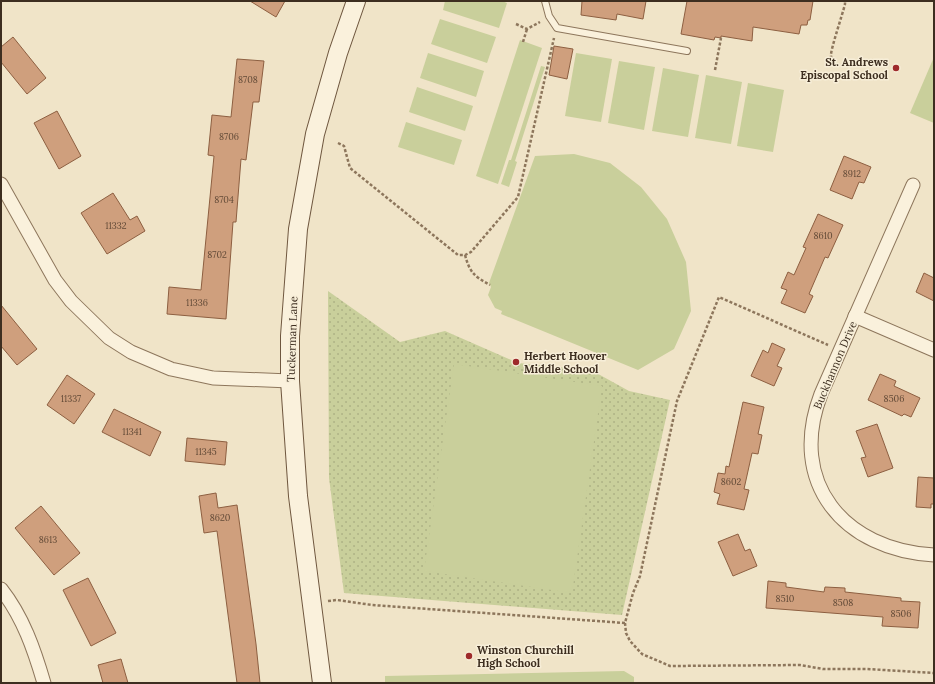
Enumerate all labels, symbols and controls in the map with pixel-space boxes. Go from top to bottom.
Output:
place label: St. Andrews Episcopal School [800,55,889,82]
marker: St. Andrews Episcopal School [891,63,901,73]
house number: 8708 [238,74,258,85]
house number: 8706 [219,131,239,142]
house number: 8912 [843,168,861,179]
house number: 8704 [214,194,234,205]
house number: 11332 [105,220,127,231]
house number: 8610 [813,230,833,241]
house number: 8702 [207,249,227,260]
street label: Tuckerman Lane [284,296,300,382]
house number: 11336 [186,297,208,308]
street label: Buckhannon Drive [810,319,860,411]
place label: Herbert Hoover Middle School [524,349,607,376]
marker: Herbert Hoover Middle School [511,357,521,367]
house number: 11337 [61,393,81,404]
house number: 8506 [884,393,904,404]
house number: 11341 [122,426,142,437]
house number: 11345 [195,446,217,457]
house number: 8602 [721,476,741,487]
house number: 8620 [210,512,231,523]
house number: 8613 [39,534,57,545]
house number: 8510 [776,593,795,604]
house number: 8508 [833,597,853,608]
house number: 8506 [891,608,911,619]
place label: Winston Churchill High School [477,643,574,670]
marker: Winston Churchill High School [464,651,474,661]

